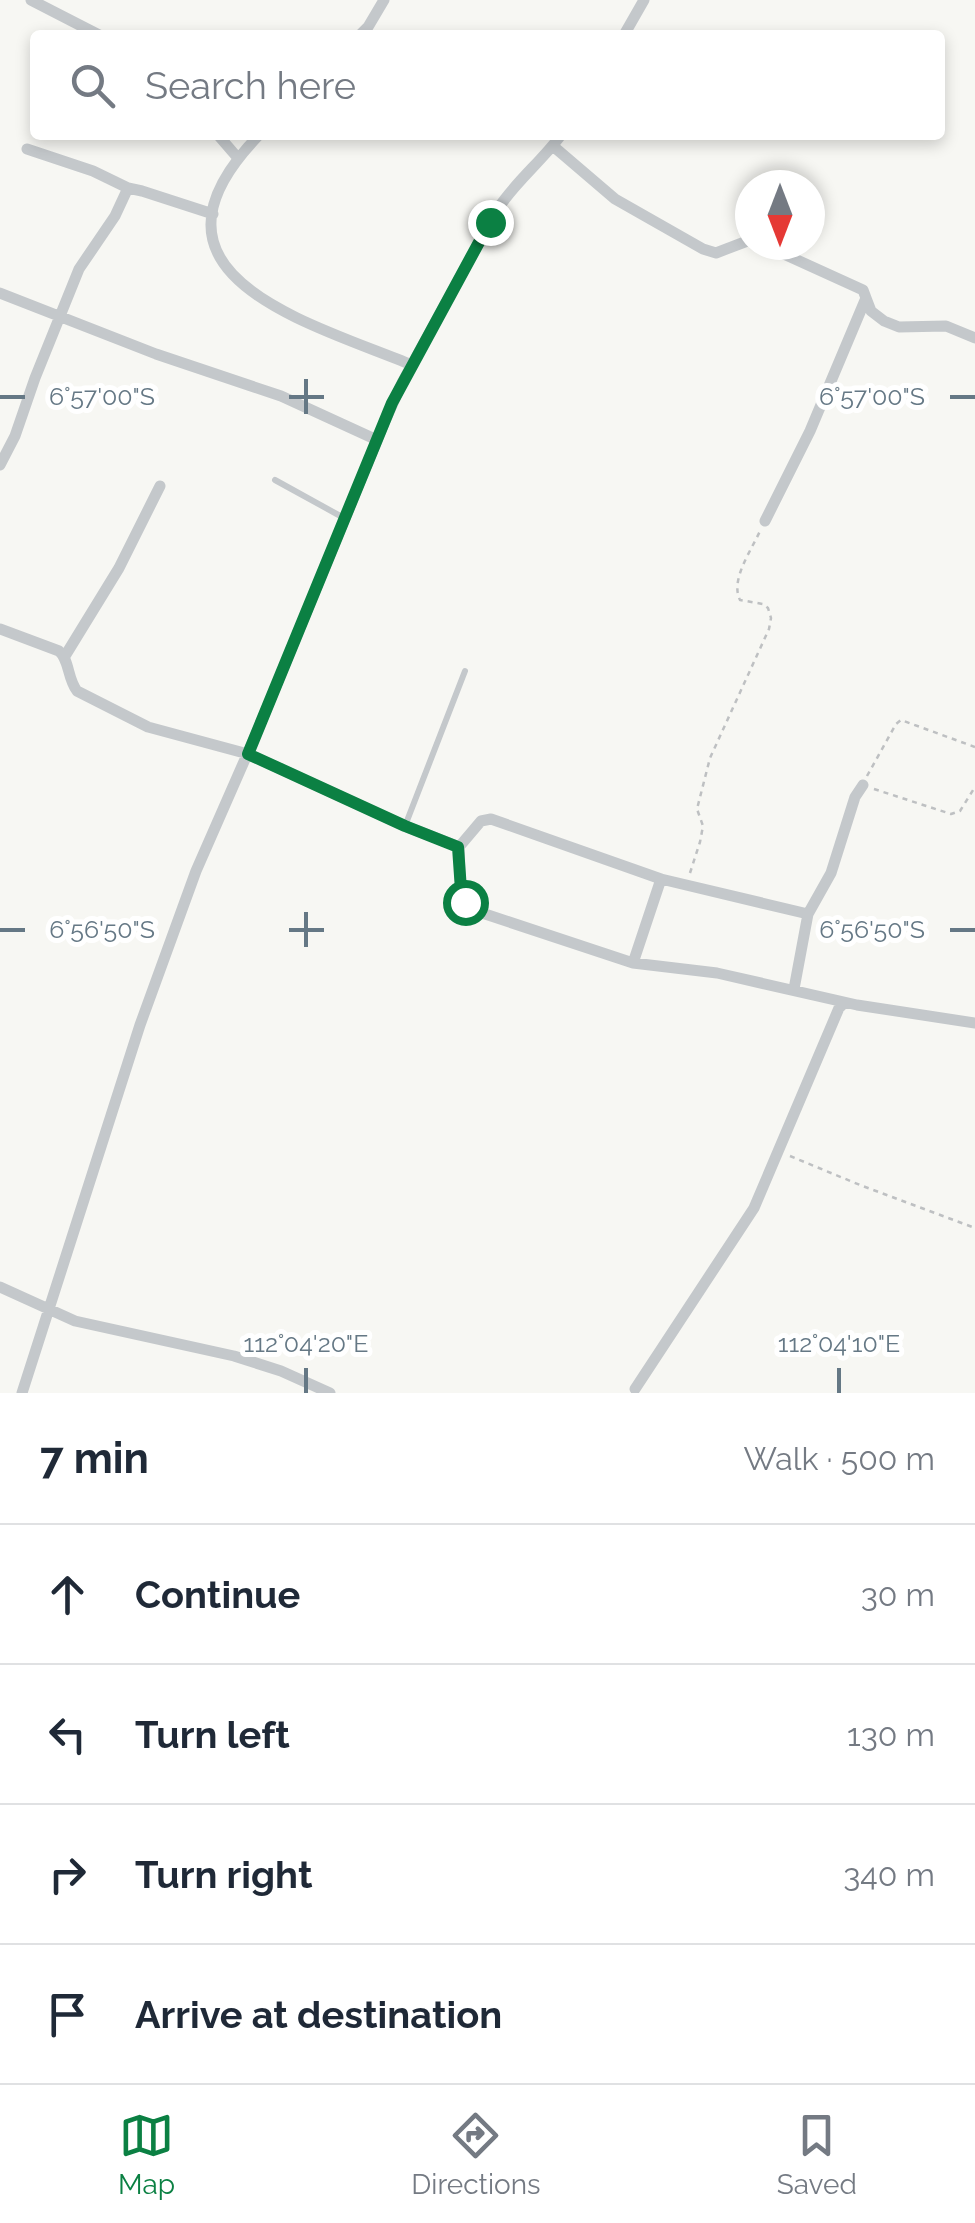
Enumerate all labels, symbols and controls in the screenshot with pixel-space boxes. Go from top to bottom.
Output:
search box [30,30,945,140]
icon: search [65,58,120,113]
text: Search here [145,63,356,108]
north arrow [735,170,825,260]
route end [468,200,514,246]
text: 6°57'00"S [49,381,155,411]
text: 6°57'00"S [819,381,925,411]
route start [443,880,489,926]
text: 6°56'50"S [49,914,155,944]
text: 6°56'50"S [819,914,925,944]
text: 112°04'20"E [244,1328,368,1358]
text: 112°04'10"E [778,1328,900,1358]
text: 7 min [40,1434,149,1483]
text: Walk · 500 m [744,1440,935,1477]
icon: ahead [40,1567,95,1622]
text: Continue [135,1572,300,1617]
text: 30 m [861,1576,935,1613]
icon: left [40,1707,95,1762]
text: Turn left [135,1712,290,1757]
text: 130 m [847,1716,935,1753]
icon: right [40,1847,95,1902]
text: Turn right [135,1852,312,1897]
text: 340 m [843,1856,935,1893]
icon: arrive [40,1987,95,2042]
text: Arrive at destination [135,1992,502,2037]
tab: Map [118,2108,175,2201]
tab: Directions [411,2108,541,2201]
tab: Saved [777,2108,857,2201]

